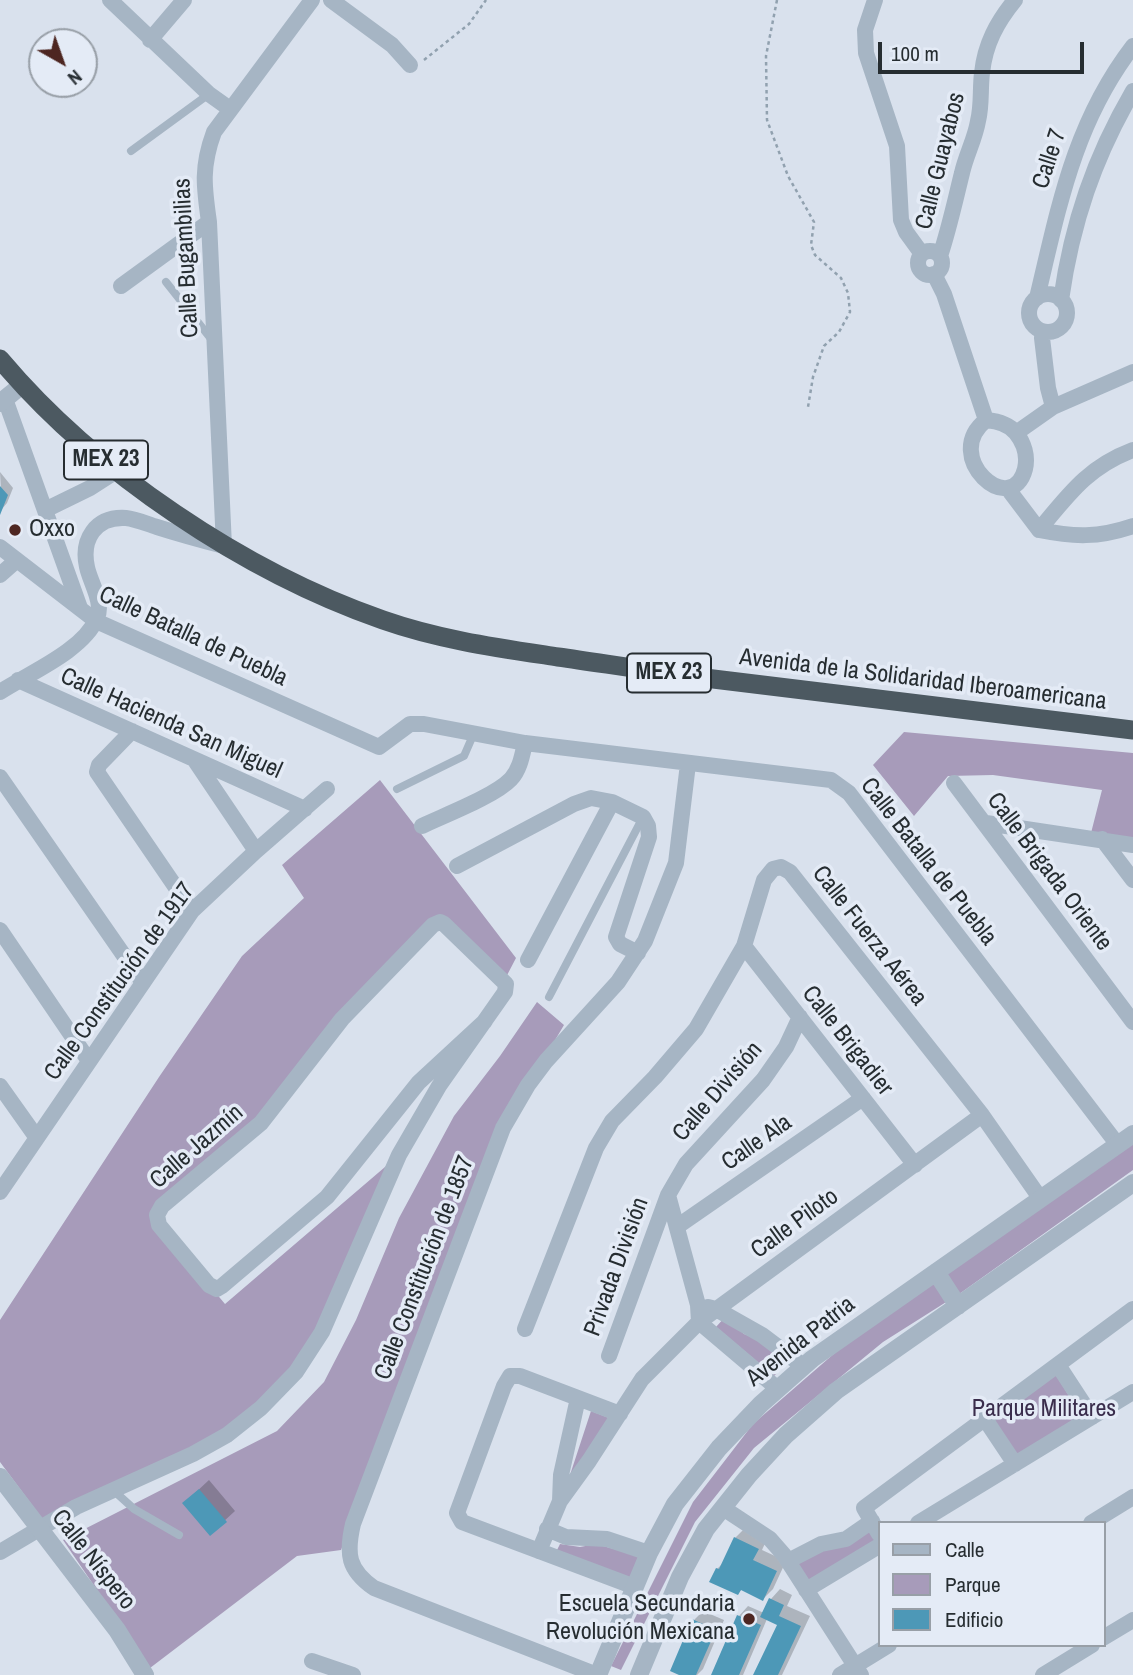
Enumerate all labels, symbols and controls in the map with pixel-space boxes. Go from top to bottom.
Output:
north arrow [28,28,98,98]
scale bar [881,28,1088,72]
text: 100 m [891,39,939,68]
text: N [63,64,88,91]
street label: Calle Guayabos [910,90,972,232]
street label: Calle 7 [1027,125,1073,193]
street label: Calle Bugambilias [168,178,206,338]
road number: MEX 23 [64,440,148,480]
place label: Oxxo [29,516,75,544]
marker: Oxxo [7,522,23,538]
street label: Calle Batalla de Puebla [94,581,292,693]
street label: Avenida de la Solidaridad Iberoamericana [738,643,1108,717]
road number: MEX 23 [627,653,711,692]
street label: Calle Hacienda San Miguel [56,662,286,786]
street label: Calle Batalla de Puebla [854,773,1002,951]
street label: Calle Brigada Oriente [980,787,1118,957]
street label: Calle Fuerza Aérea [805,860,933,1012]
street label: Calle Constitución de 1917 [39,878,201,1086]
street label: Calle Brigadier [795,980,899,1102]
street label: Calle División [667,1036,769,1148]
street label: Calle Jazmín [145,1099,249,1195]
street label: Calle Ala [716,1109,798,1177]
street label: Calle Constitución de 1857 [369,1152,481,1384]
street label: Calle Piloto [746,1183,844,1265]
street label: Privada División [579,1194,655,1340]
street label: Avenida Patria [741,1291,861,1393]
park label: Parque Militares [972,1396,1116,1424]
street label: Calle Níspero [45,1504,141,1616]
legend [878,1521,1105,1647]
text: Calle [945,1535,984,1564]
text: Parque [945,1570,1001,1599]
place label: Escuela Secundaria Revolución Mexicana [546,1591,735,1647]
text: Edificio [945,1605,1003,1634]
marker: Escuela Secundaria Revolución Mexicana [741,1611,757,1627]

